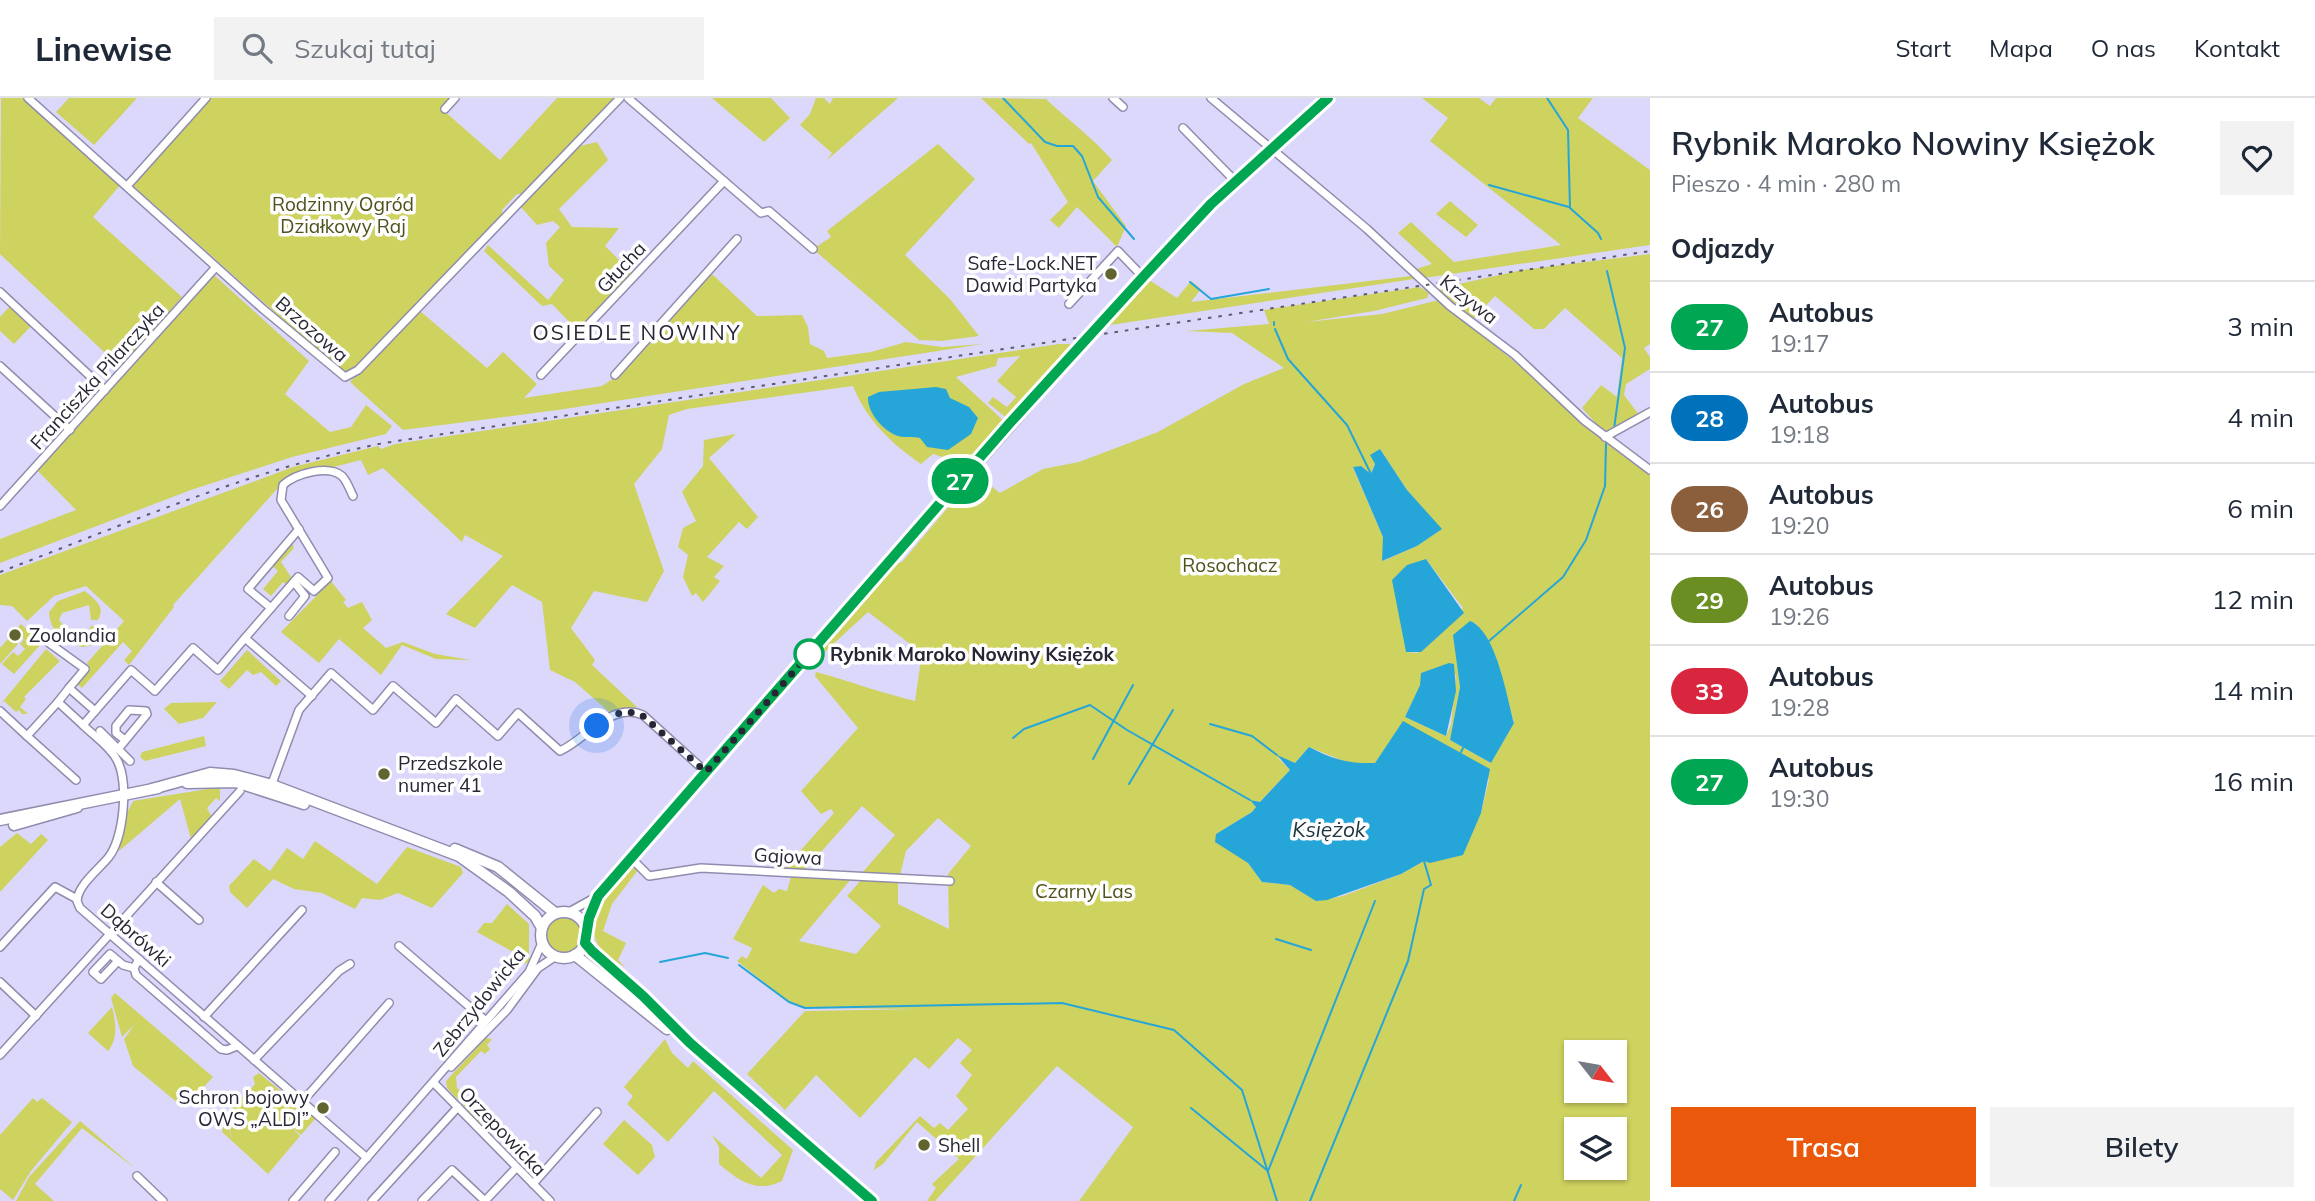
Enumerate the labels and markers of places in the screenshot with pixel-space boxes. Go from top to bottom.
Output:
place label: Safe-Lock.NET Dawid Partyka [965,251,1098,297]
marker: Safe-Lock.NET Dawid Partyka [1103,266,1119,282]
place label: Zoolandia [29,623,116,647]
marker: Zoolandia [7,627,23,643]
marker: Rybnik Maroko Nowiny Księżok [794,639,824,669]
place label: Rybnik Maroko Nowiny Księżok [830,642,1114,666]
place label: Przedszkole numer 41 [398,751,503,797]
marker: Przedszkole numer 41 [376,766,392,782]
place label: Schron bojowy OWS „ALDI” [179,1085,309,1131]
marker: Schron bojowy OWS „ALDI” [315,1100,331,1116]
place label: Shell [938,1133,980,1157]
marker: Shell [916,1137,932,1153]

